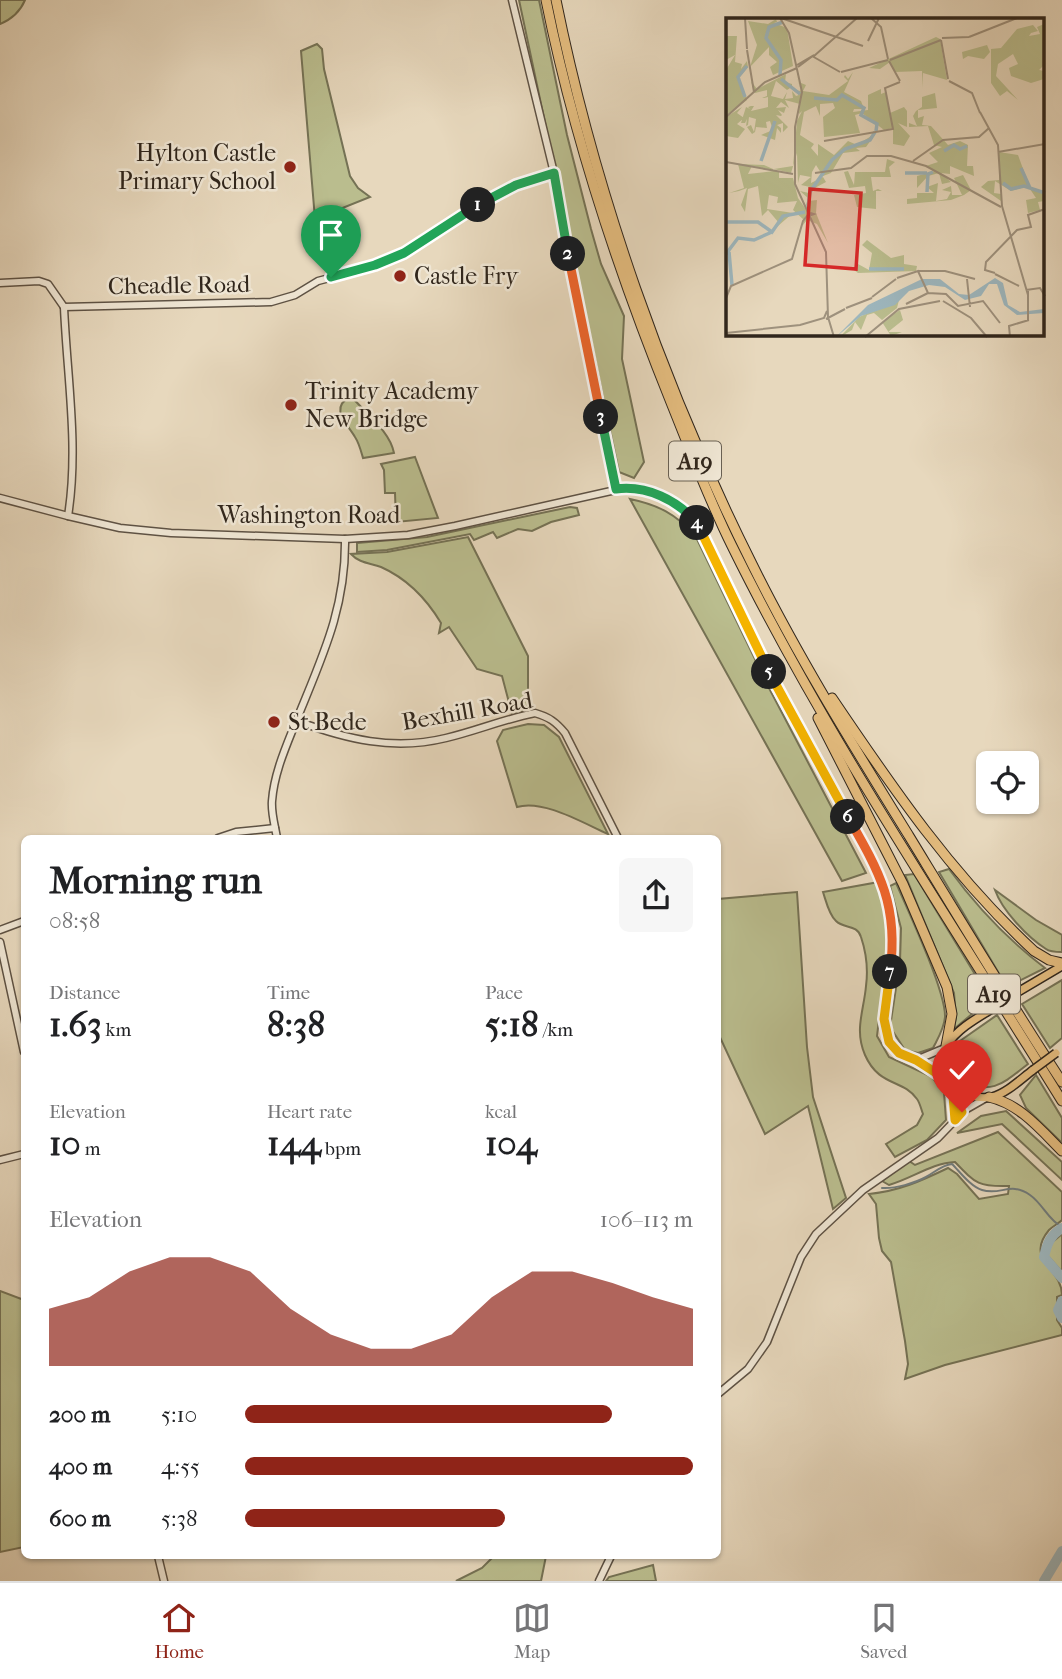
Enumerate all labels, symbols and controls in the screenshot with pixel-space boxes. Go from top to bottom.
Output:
inset map [726,18,1044,336]
place label: Hylton Castle Primary School [118,139,276,195]
marker: Hylton Castle Primary School [282,159,298,175]
pin: 1 [461,188,496,222]
text: 1 [474,193,481,215]
pin [301,205,361,277]
icon: arrive [312,216,350,254]
pin: 2 [550,236,586,272]
text: 2 [563,242,572,264]
place label: Castle Fry [414,262,519,290]
marker: Castle Fry [392,268,408,284]
street label: Cheadle Road [108,270,251,300]
place label: Trinity Academy New Bridge [305,377,480,433]
marker: Trinity Academy New Bridge [283,397,299,413]
pin: 3 [584,400,618,434]
text: 3 [597,405,604,427]
road number: A19 [669,442,721,481]
street label: Washington Road [217,501,401,529]
pin: 4 [680,505,714,540]
text: 4 [691,511,702,533]
pin: 5 [752,654,786,690]
text: 5 [764,660,773,682]
street label: Bexhill Road [399,686,535,736]
place label: St Bede [288,708,367,736]
marker: St Bede [266,714,282,730]
map controls [976,751,1039,814]
button: locate [976,751,1039,814]
pin: 6 [830,800,866,834]
text: 6 [842,805,853,827]
text: Morning run [49,858,262,903]
button: share [619,858,693,932]
text: 08:58 [49,907,100,934]
pin: 7 [872,954,908,990]
text: 7 [885,960,894,982]
road number: A19 [968,974,1020,1014]
text: Distance [49,982,120,1004]
text: Time [267,982,310,1004]
text: Pace [485,982,523,1004]
text: 1.63 [49,1004,102,1045]
text: 8:38 [267,1004,325,1045]
text: 5:18 [485,1004,539,1045]
text: km [102,1019,131,1041]
text: /km [539,1019,573,1041]
pin [932,1040,992,1112]
icon: check [943,1051,981,1089]
text: Elevation [49,1101,126,1123]
text: Heart rate [267,1101,352,1123]
text: kcal [485,1101,517,1123]
text: 10 [49,1123,81,1164]
text: 144 [267,1123,321,1164]
text: 104 [485,1123,537,1164]
text: m [81,1138,100,1160]
text: bpm [321,1138,361,1160]
text: Elevation [49,1206,142,1233]
text: 106–113 m [600,1206,693,1233]
text: 200 m [49,1401,110,1428]
text: 5:10 [161,1401,197,1428]
text: 400 m [49,1453,112,1480]
text: 4:55 [161,1453,200,1480]
text: 600 m [49,1505,111,1532]
text: 5:38 [161,1505,198,1532]
tab: Home [155,1599,204,1663]
tab: Map [513,1599,551,1663]
tab: Saved [860,1599,907,1663]

